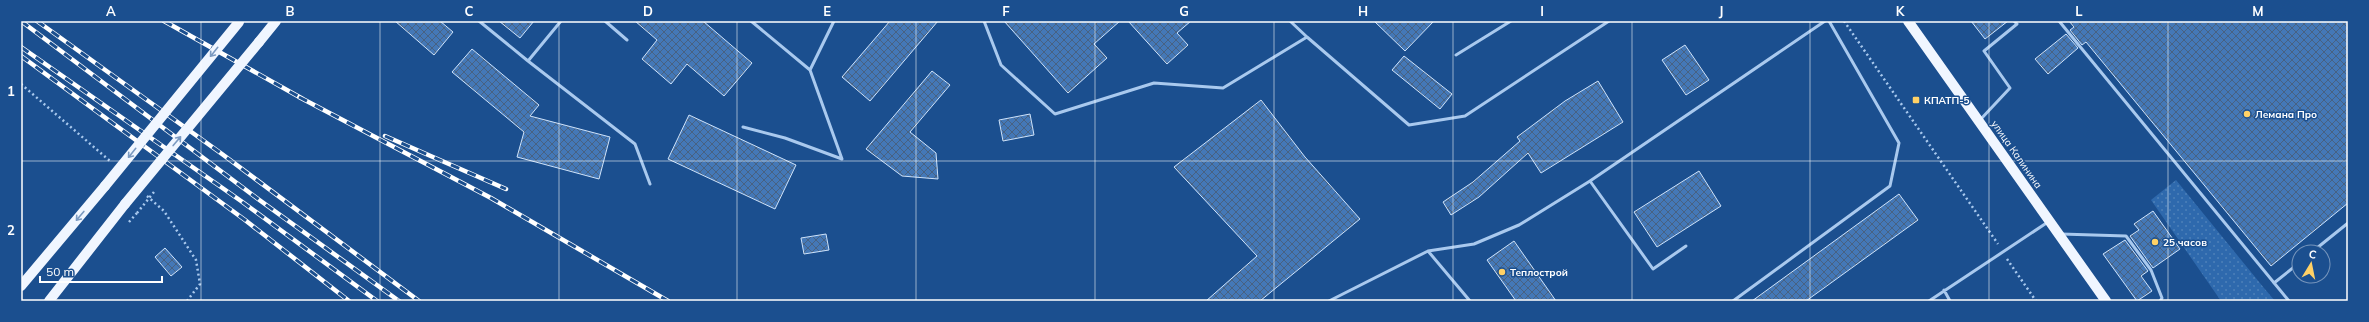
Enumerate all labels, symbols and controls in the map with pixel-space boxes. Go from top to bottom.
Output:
text: A [106,3,116,19]
text: B [286,3,295,19]
text: C [465,3,474,19]
text: D [643,3,653,19]
text: E [823,3,831,19]
text: F [1002,3,1010,19]
text: G [1179,3,1189,19]
text: H [1358,3,1368,19]
text: I [1540,3,1544,19]
text: J [1719,3,1723,19]
text: K [1896,3,1906,19]
text: L [2075,3,2083,19]
text: M [2252,3,2264,19]
one-way arrow [210,47,219,57]
text: 1 [7,83,15,99]
place label: КПАТП-5 [1924,94,1970,107]
marker: КПАТП-5 [1911,95,1921,105]
place label: Лемана Про [2255,108,2317,121]
marker: Лемана Про [2242,109,2252,119]
street label: улица Калинина [1988,118,2045,191]
one-way arrow [172,136,181,147]
one-way arrow [128,147,137,158]
one-way arrow [75,211,84,221]
text: 2 [7,222,15,238]
place label: 25 часов [2163,236,2207,249]
marker: 25 часов [2150,237,2160,247]
north arrow [2291,244,2331,284]
text: С [2308,247,2318,262]
scale bar [40,258,162,284]
text: 50 m [46,264,74,279]
place label: Теплострой [1510,266,1568,279]
marker: Теплострой [1497,267,1507,277]

